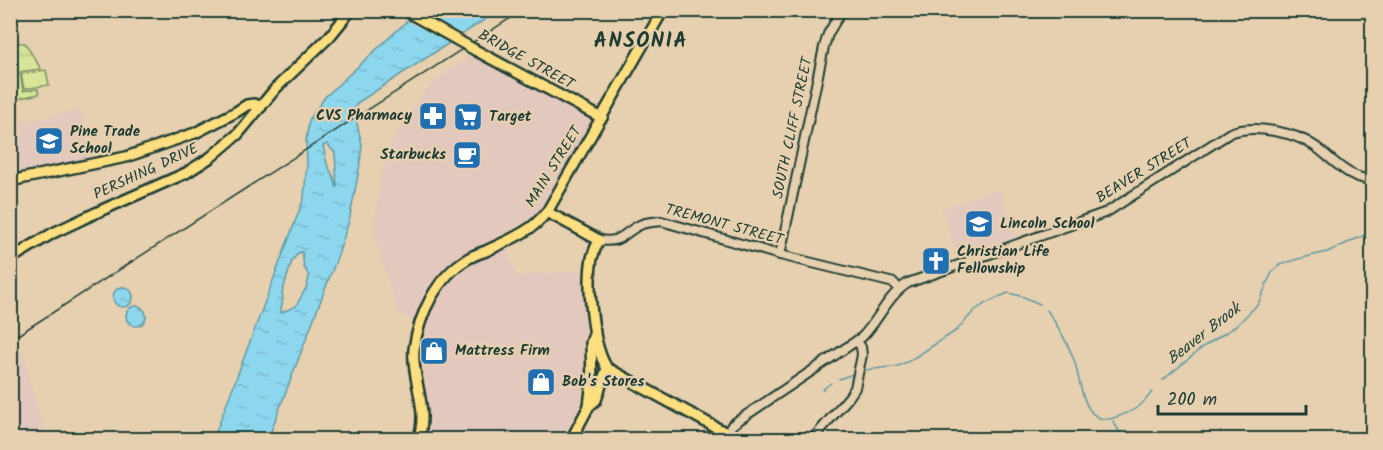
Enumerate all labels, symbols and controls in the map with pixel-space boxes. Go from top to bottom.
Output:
street label: BRIDGE STREET [473,24,580,97]
district label: ANSONIA [594,25,688,58]
street label: SOUTH CLIFF STREET [766,53,820,201]
pharmacy icon: CVS Pharmacy [417,100,449,132]
supermarket icon: Target [452,101,484,133]
place label: CVS Pharmacy [316,104,412,128]
place label: Target [489,105,532,129]
place label: Pine Trade School [70,120,141,161]
street label: MAIN STREET [519,120,590,212]
school or university icon: Pine Trade School [33,125,65,157]
street label: BEAVER STREET [1091,131,1198,210]
street label: PERSHING DRIVE [89,137,204,207]
cafe icon: Starbucks [451,139,483,171]
place label: Starbucks [380,143,446,167]
street label: TREMONT STREET [662,198,787,253]
school or university icon: Lincoln School [963,208,995,240]
place label: Lincoln School [1000,212,1094,236]
place label: Christian Life Fellowship [957,240,1050,281]
church icon: Christian Life Fellowship [920,245,952,277]
water label: Beaver Brook [1162,296,1248,371]
shop icon: Mattress Firm [418,335,450,367]
place label: Mattress Firm [455,339,550,363]
shop icon: Bob's Stores [525,366,557,398]
place label: Bob's Stores [562,370,644,394]
scale bar [1158,378,1306,416]
text: 200 m [1167,386,1217,415]

